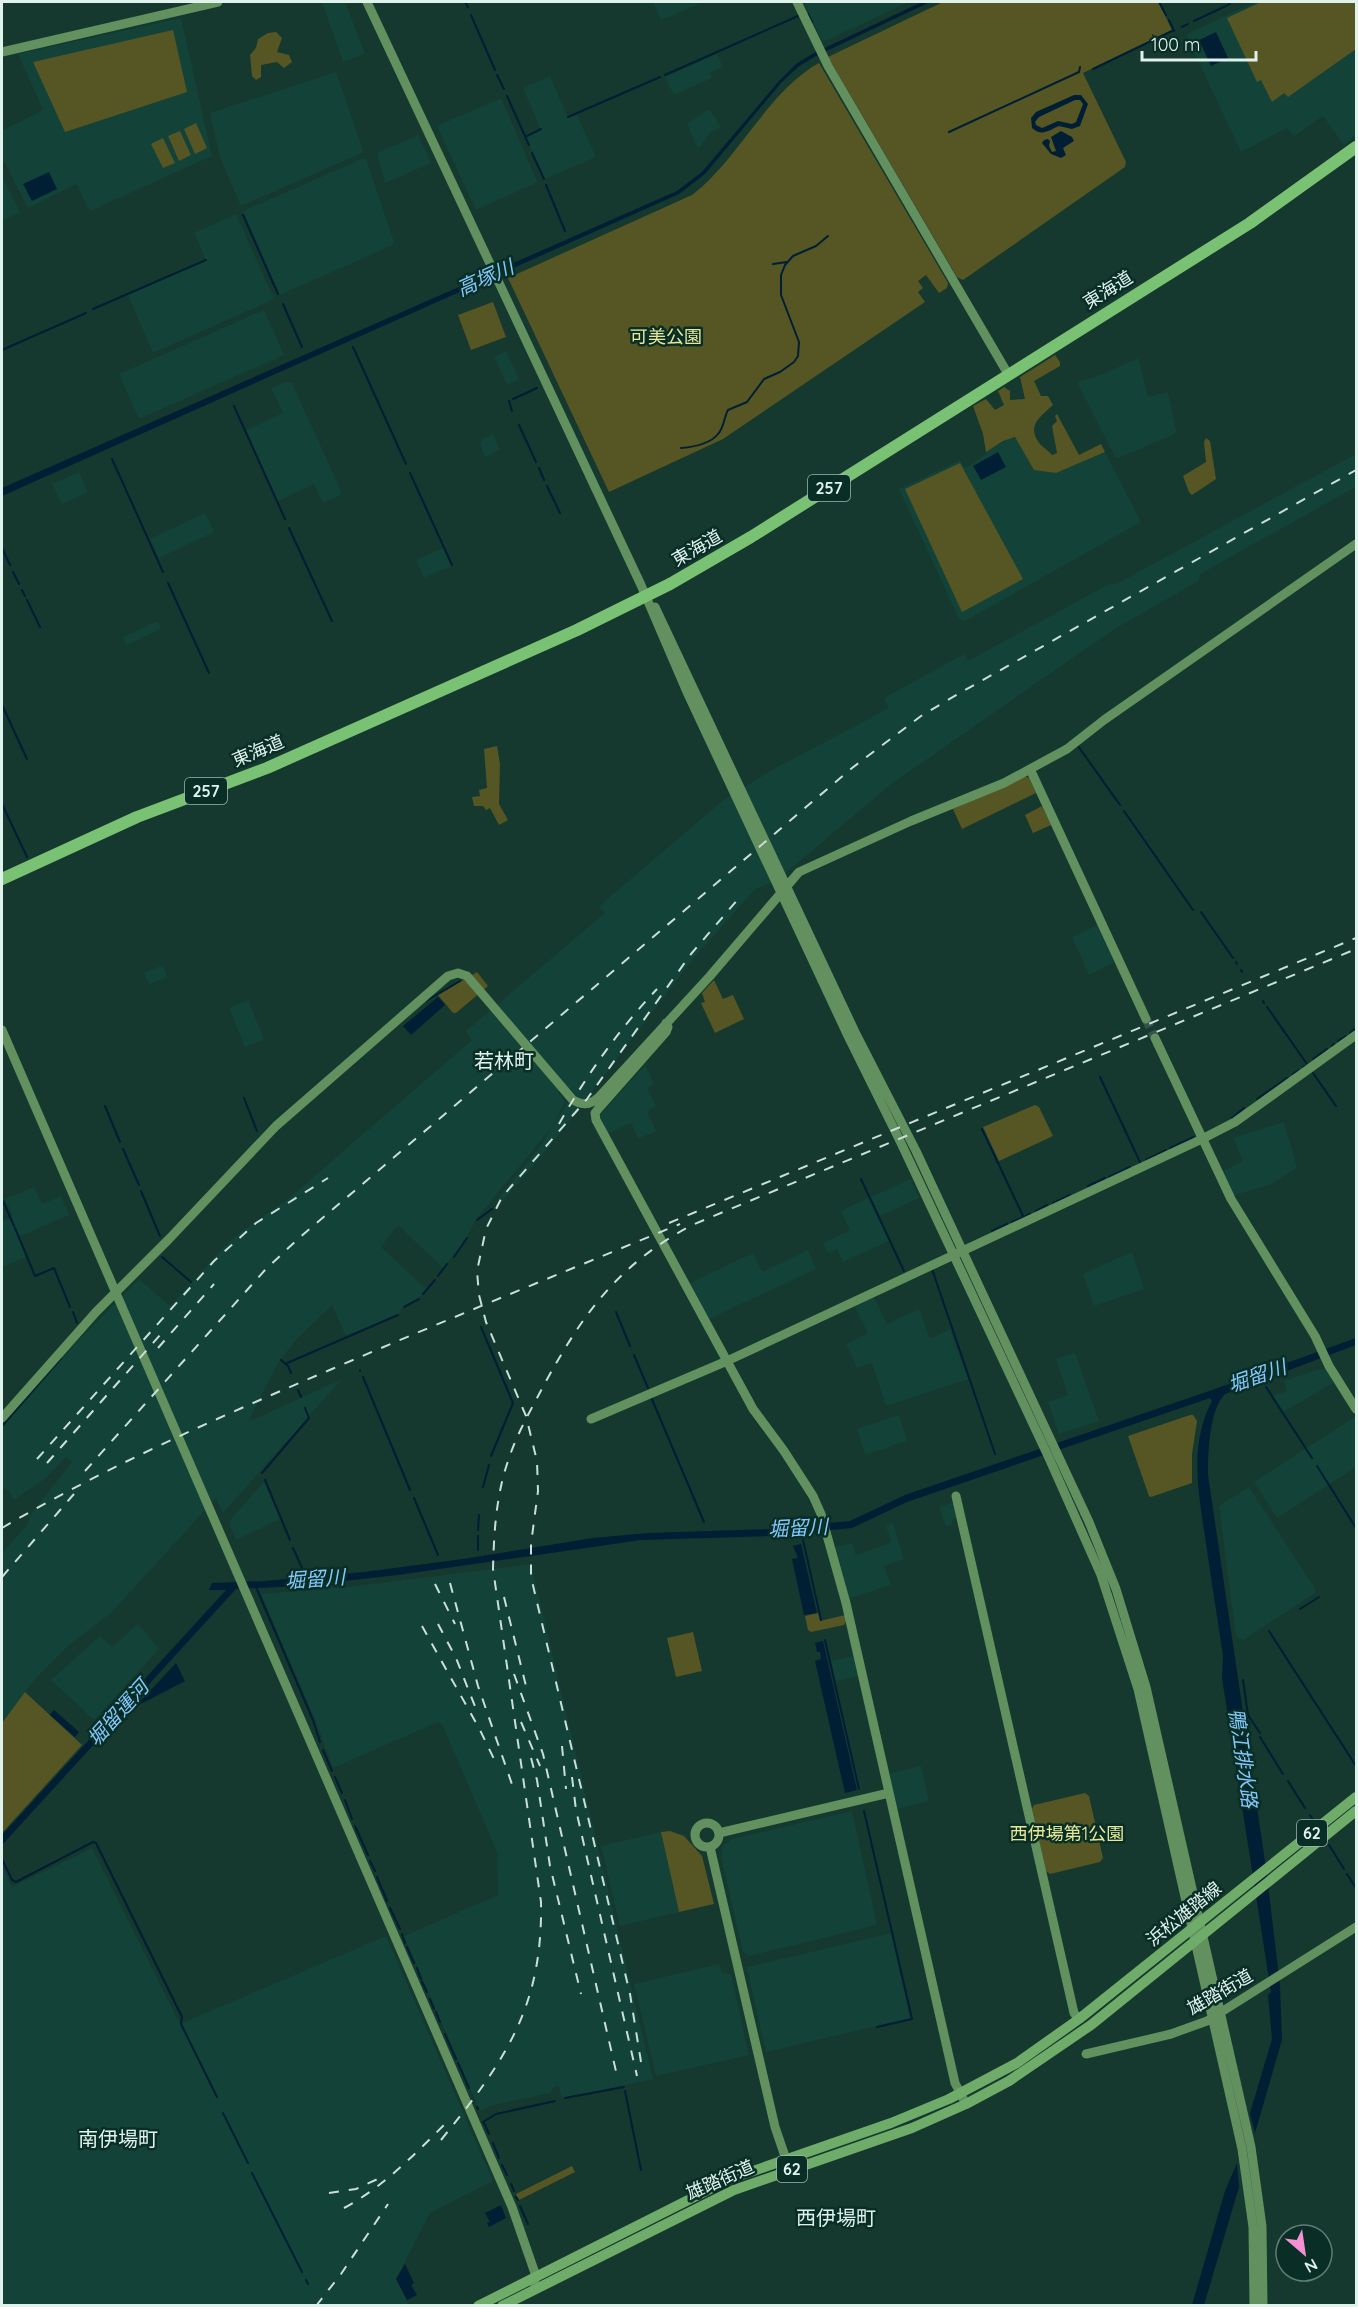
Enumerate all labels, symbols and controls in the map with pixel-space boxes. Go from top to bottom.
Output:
scale bar [1142,24,1256,62]
text: 100 m [1151,33,1200,56]
water label: 高塚川 [452,253,519,301]
street label: 東海道 [1079,266,1137,314]
park label: 可美公園 [630,325,702,348]
road number: 257 [808,475,850,501]
street label: 東海道 [668,524,726,571]
street label: 東海道 [228,729,287,772]
road number: 257 [185,778,227,804]
district label: 若林町 [474,1048,534,1073]
water label: 堀留川 [1224,1353,1291,1397]
water label: 堀留川 [767,1513,831,1542]
water label: 堀留川 [284,1564,348,1593]
water label: 堀留運河 [82,1672,156,1751]
water label: 鴨江排水路 [1224,1707,1263,1811]
road number: 62 [1297,1820,1327,1846]
park label: 西伊場第1公園 [1010,1822,1124,1845]
street label: 浜松雄踏線 [1141,1876,1226,1951]
street label: 雄踏街道 [1183,1964,1257,2020]
district label: 南伊場町 [78,2126,158,2151]
street label: 雄踏街道 [682,2154,757,2205]
road number: 62 [777,2156,807,2182]
district label: 西伊場町 [796,2205,876,2230]
north arrow [1274,2223,1334,2283]
text: N [1301,2255,1321,2278]

